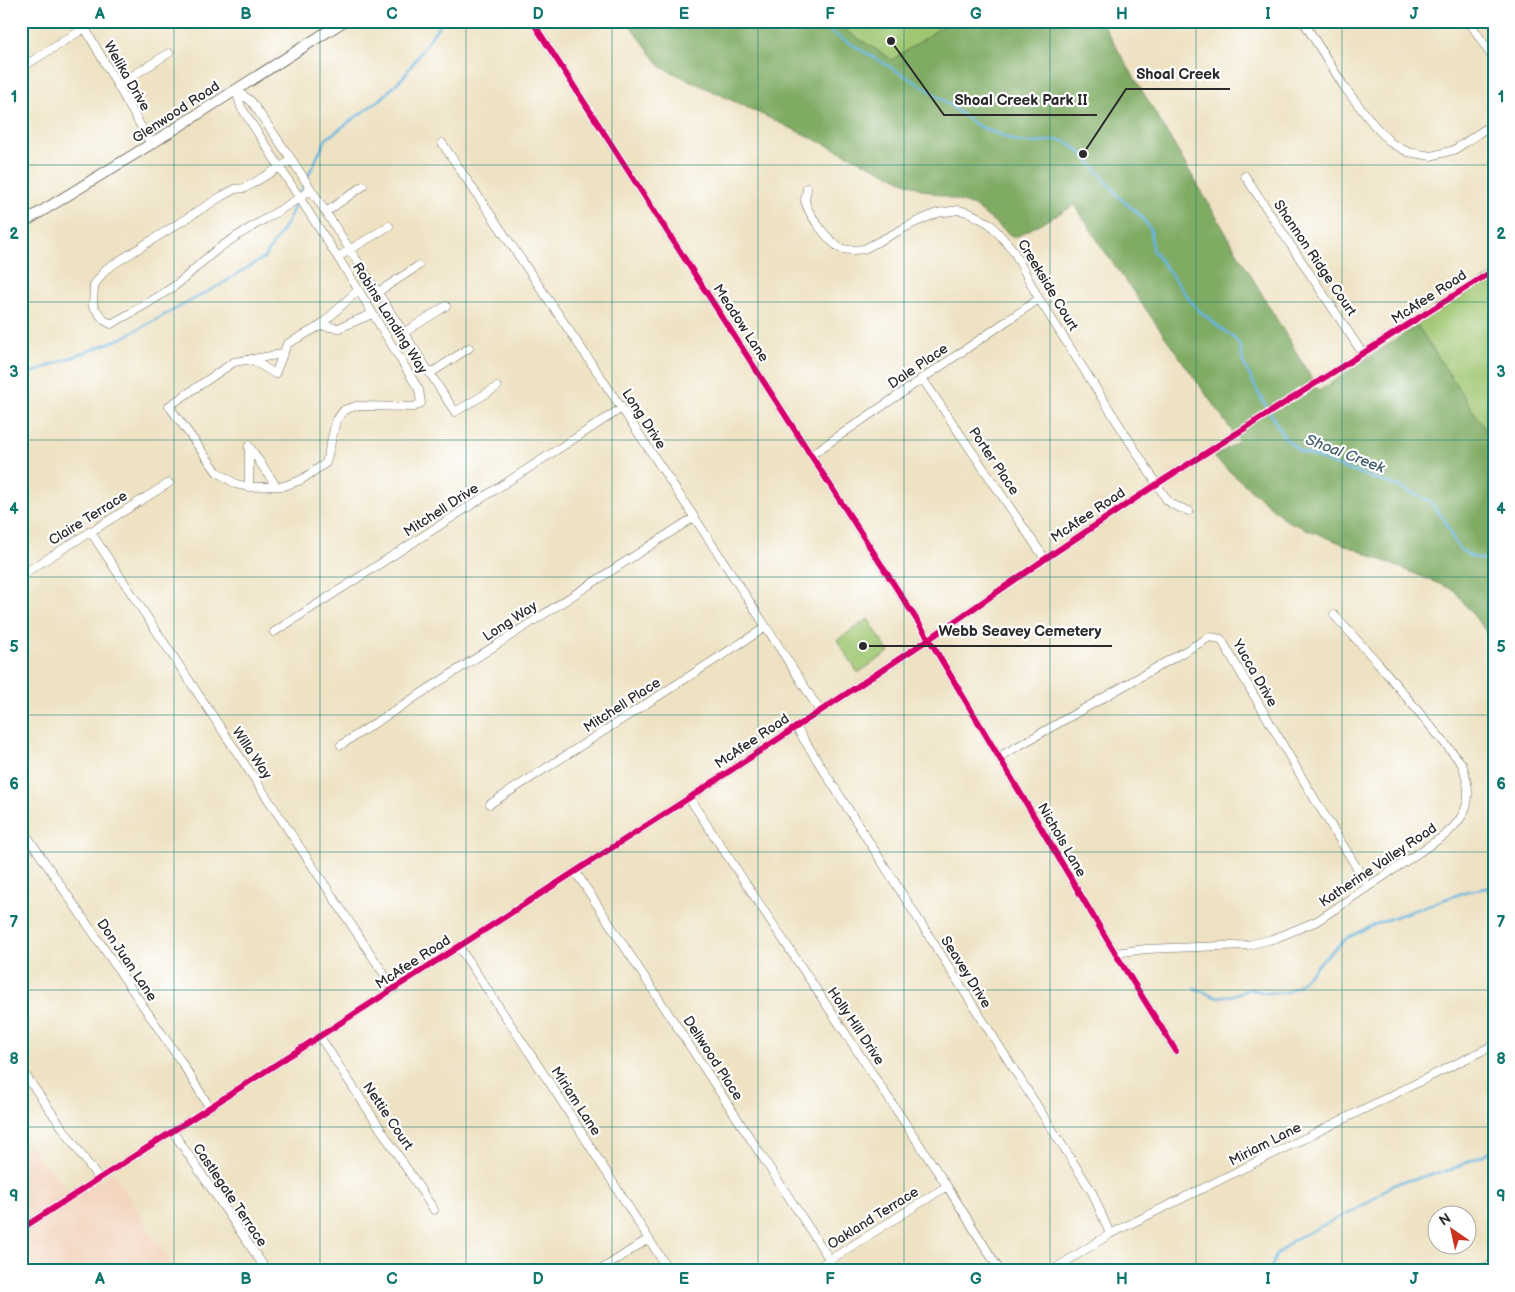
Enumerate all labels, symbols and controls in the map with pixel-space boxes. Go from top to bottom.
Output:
text: A [94,5,105,24]
text: B [240,5,252,24]
text: C [386,5,398,24]
text: D [532,5,544,24]
text: E [679,5,689,24]
text: F [825,5,835,24]
text: G [970,5,982,24]
text: H [1116,5,1128,24]
text: I [1265,5,1271,24]
text: J [1410,5,1419,24]
street label: Welika Drive [100,38,154,114]
callout: Shoal Creek [1126,59,1230,89]
text: Shoal Creek [1136,65,1220,84]
street label: Glenwood Road [129,78,223,146]
callout: Shoal Creek Park II [944,85,1097,115]
text: 1 [11,88,17,107]
text: 1 [1498,88,1504,107]
text: Shoal Creek Park II [954,91,1088,110]
street label: Shannon Ridge Court [1270,197,1360,320]
text: 2 [9,225,19,244]
text: 2 [1496,225,1506,244]
street label: Creekside Court [1014,236,1082,334]
street label: Robins Landing Way [349,259,431,377]
street label: McAfee Road [1388,266,1470,328]
street label: Meadow Lane [710,281,772,365]
street label: Dale Place [885,340,951,392]
text: 3 [9,363,19,382]
text: 3 [1496,363,1506,382]
street label: Long Drive [618,386,670,452]
street label: Porter Place [965,424,1023,498]
water label: Shoal Creek [1303,430,1388,478]
street label: Mitchell Drive [400,480,482,540]
street label: McAfee Road [1048,484,1128,546]
street label: Claire Terrace [46,487,130,549]
text: 4 [9,500,19,519]
text: 4 [1496,500,1506,519]
street label: Long Way [480,597,541,645]
callout: Webb Seavey Cemetery [929,616,1112,646]
text: Webb Seavey Cemetery [939,622,1102,641]
street label: Yucca Drive [1228,635,1281,710]
text: 5 [9,638,19,657]
text: 5 [1496,638,1506,657]
street label: Mitchell Place [580,674,664,736]
street label: McAfee Road [712,710,792,772]
street label: Willa Way [228,724,276,783]
text: 6 [9,775,19,794]
text: 6 [1496,775,1506,794]
street label: Nichols Lane [1034,800,1090,880]
street label: Katherine Valley Road [1316,819,1440,911]
text: 7 [10,913,19,932]
text: 7 [1497,913,1506,932]
street label: Don Juan Lane [93,916,161,1004]
street label: McAfee Road [372,931,454,993]
street label: Seavey Drive [937,933,995,1011]
street label: Holly Hill Drive [824,984,888,1068]
street label: Dellwood Place [679,1013,747,1103]
text: 8 [9,1050,19,1069]
text: 8 [1496,1050,1506,1069]
street label: Miriam Lane [547,1063,605,1139]
street label: Nettie Court [359,1079,417,1154]
street label: Miriam Lane [1226,1119,1304,1169]
street label: Castlegate Terrace [189,1140,271,1250]
street label: Oakland Terrace [824,1183,922,1253]
text: 9 [9,1187,19,1206]
text: 9 [1496,1187,1506,1206]
north arrow [1428,1204,1478,1254]
text: N [1436,1210,1454,1230]
text: A [94,1270,105,1289]
text: B [240,1270,252,1289]
text: C [386,1270,398,1289]
text: D [532,1270,544,1289]
text: E [679,1270,689,1289]
text: F [825,1270,835,1289]
text: G [970,1270,982,1289]
text: H [1116,1270,1128,1289]
text: I [1265,1270,1271,1289]
text: J [1410,1270,1419,1289]

